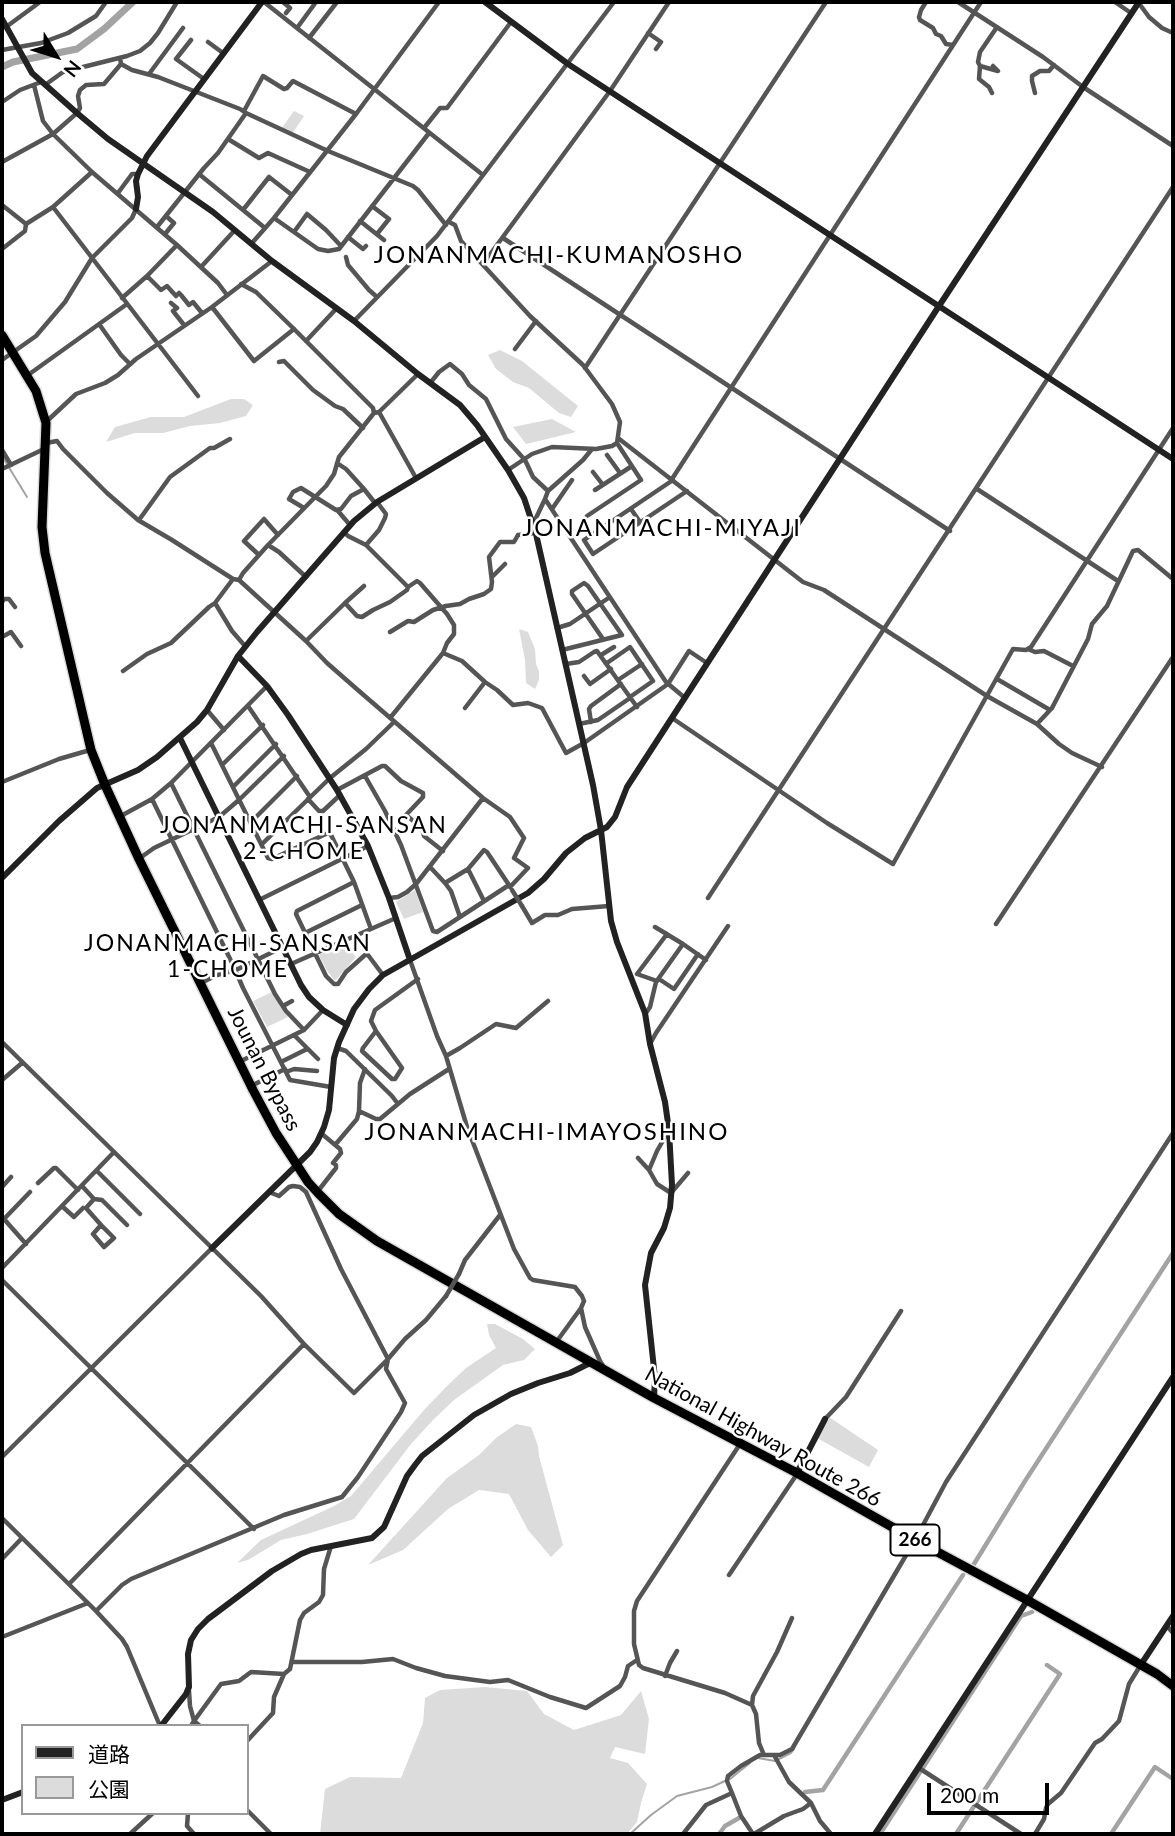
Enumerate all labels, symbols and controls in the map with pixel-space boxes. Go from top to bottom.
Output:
north arrow [21,21,91,91]
text: N [59,56,87,82]
district label: JONANMACHI-KUMANOSHO [376,241,742,269]
district label: JONANMACHI-MIYAJI [524,514,800,542]
district label: JONANMACHI-SANSAN 2-CHOME [162,812,446,866]
district label: JONANMACHI-SANSAN 1-CHOME [86,930,370,984]
street label: Jounan Bypass [222,1003,306,1135]
district label: JONANMACHI-IMAYOSHINO [367,1118,727,1146]
street label: National Highway Route 266 [640,1361,886,1513]
road number: 266 [890,1524,940,1556]
legend [21,1724,248,1815]
text: 道路 [88,1741,130,1766]
scale bar [930,1770,1052,1814]
text: 公園 [88,1776,130,1801]
text: 200 m [940,1782,999,1807]

